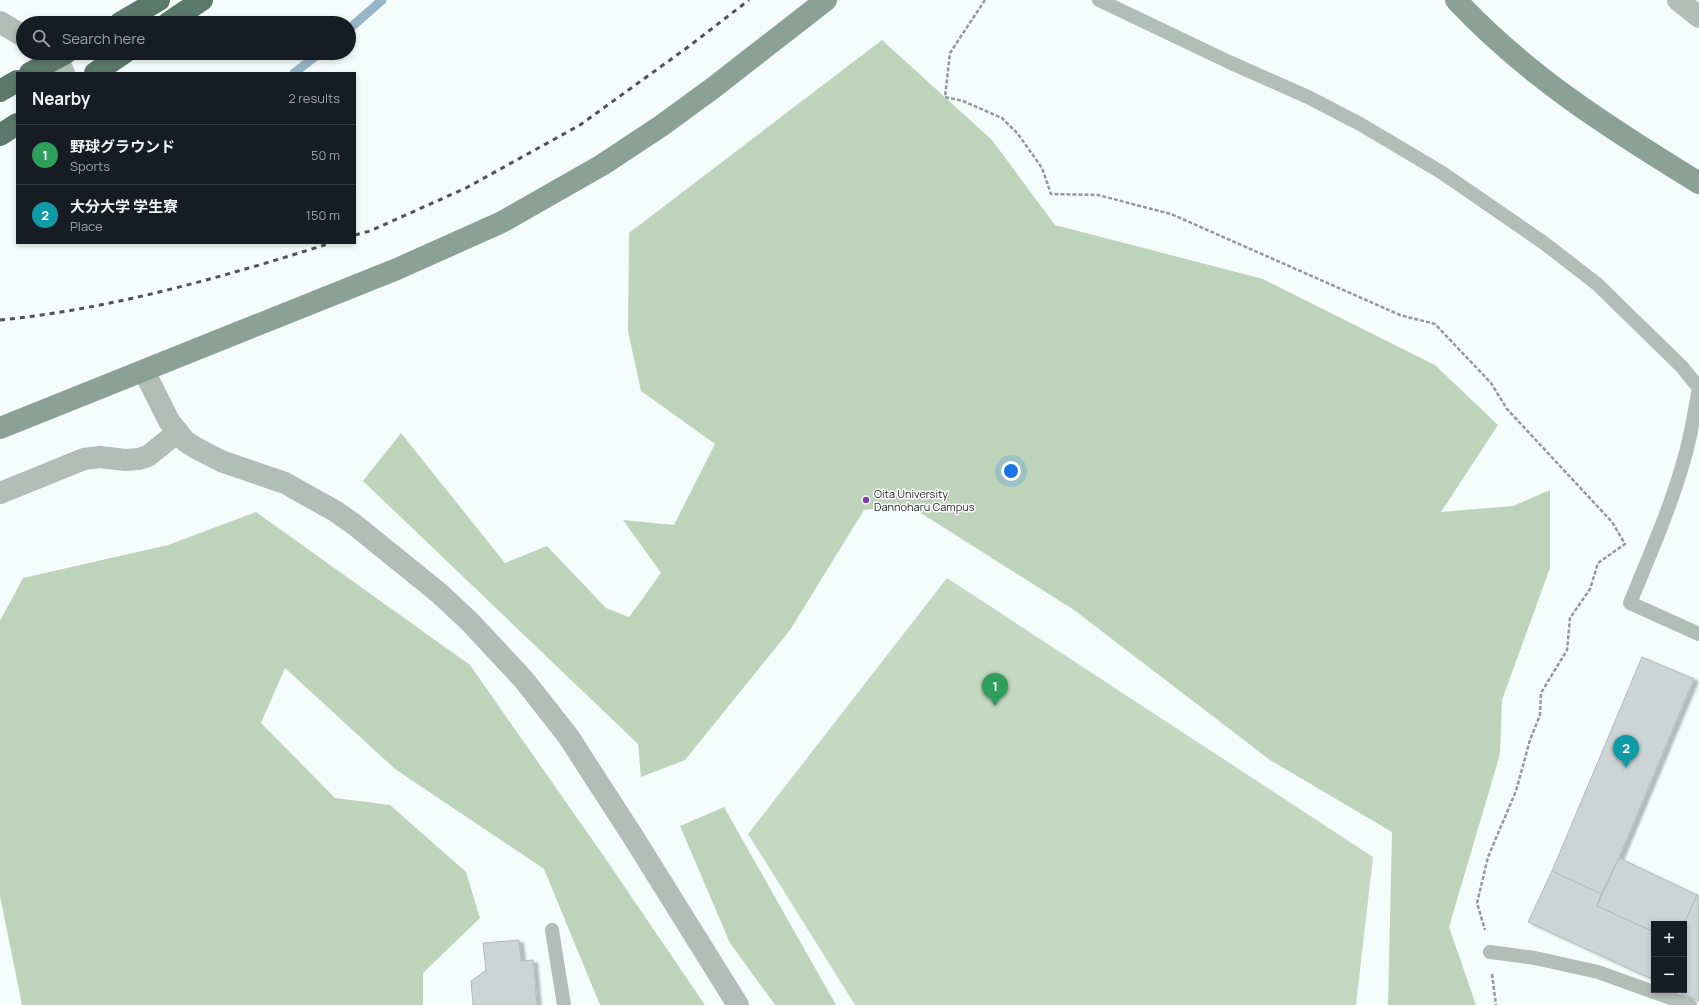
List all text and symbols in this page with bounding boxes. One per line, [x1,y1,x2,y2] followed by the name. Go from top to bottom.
[16,16,356,60] search box
[30,27,52,49] icon: search
[62,28,145,49] text: Search here
[32,87,90,110] text: Nearby
[288,89,340,107] text: 2 results
[70,136,175,157] text: 野球グラウンド
[42,146,48,164] text: 1
[311,146,340,164] text: 50 m
[70,157,110,175] text: Sports
[70,196,178,217] text: 大分大学 学生寮
[41,206,49,224] text: 2
[306,206,340,224] text: 150 m
[70,217,103,235] text: Place
[1001,461,1021,481] your location
[874,486,975,514] place label: Oita University Dannoharu Campus
[861,495,871,505] marker: Oita University Dannoharu Campus
[982,673,1008,706] pin: 1
[1613,735,1639,768] pin: 2
[1651,921,1687,993] map controls
[1651,921,1687,957] button: +
[1651,957,1687,993] button: −

